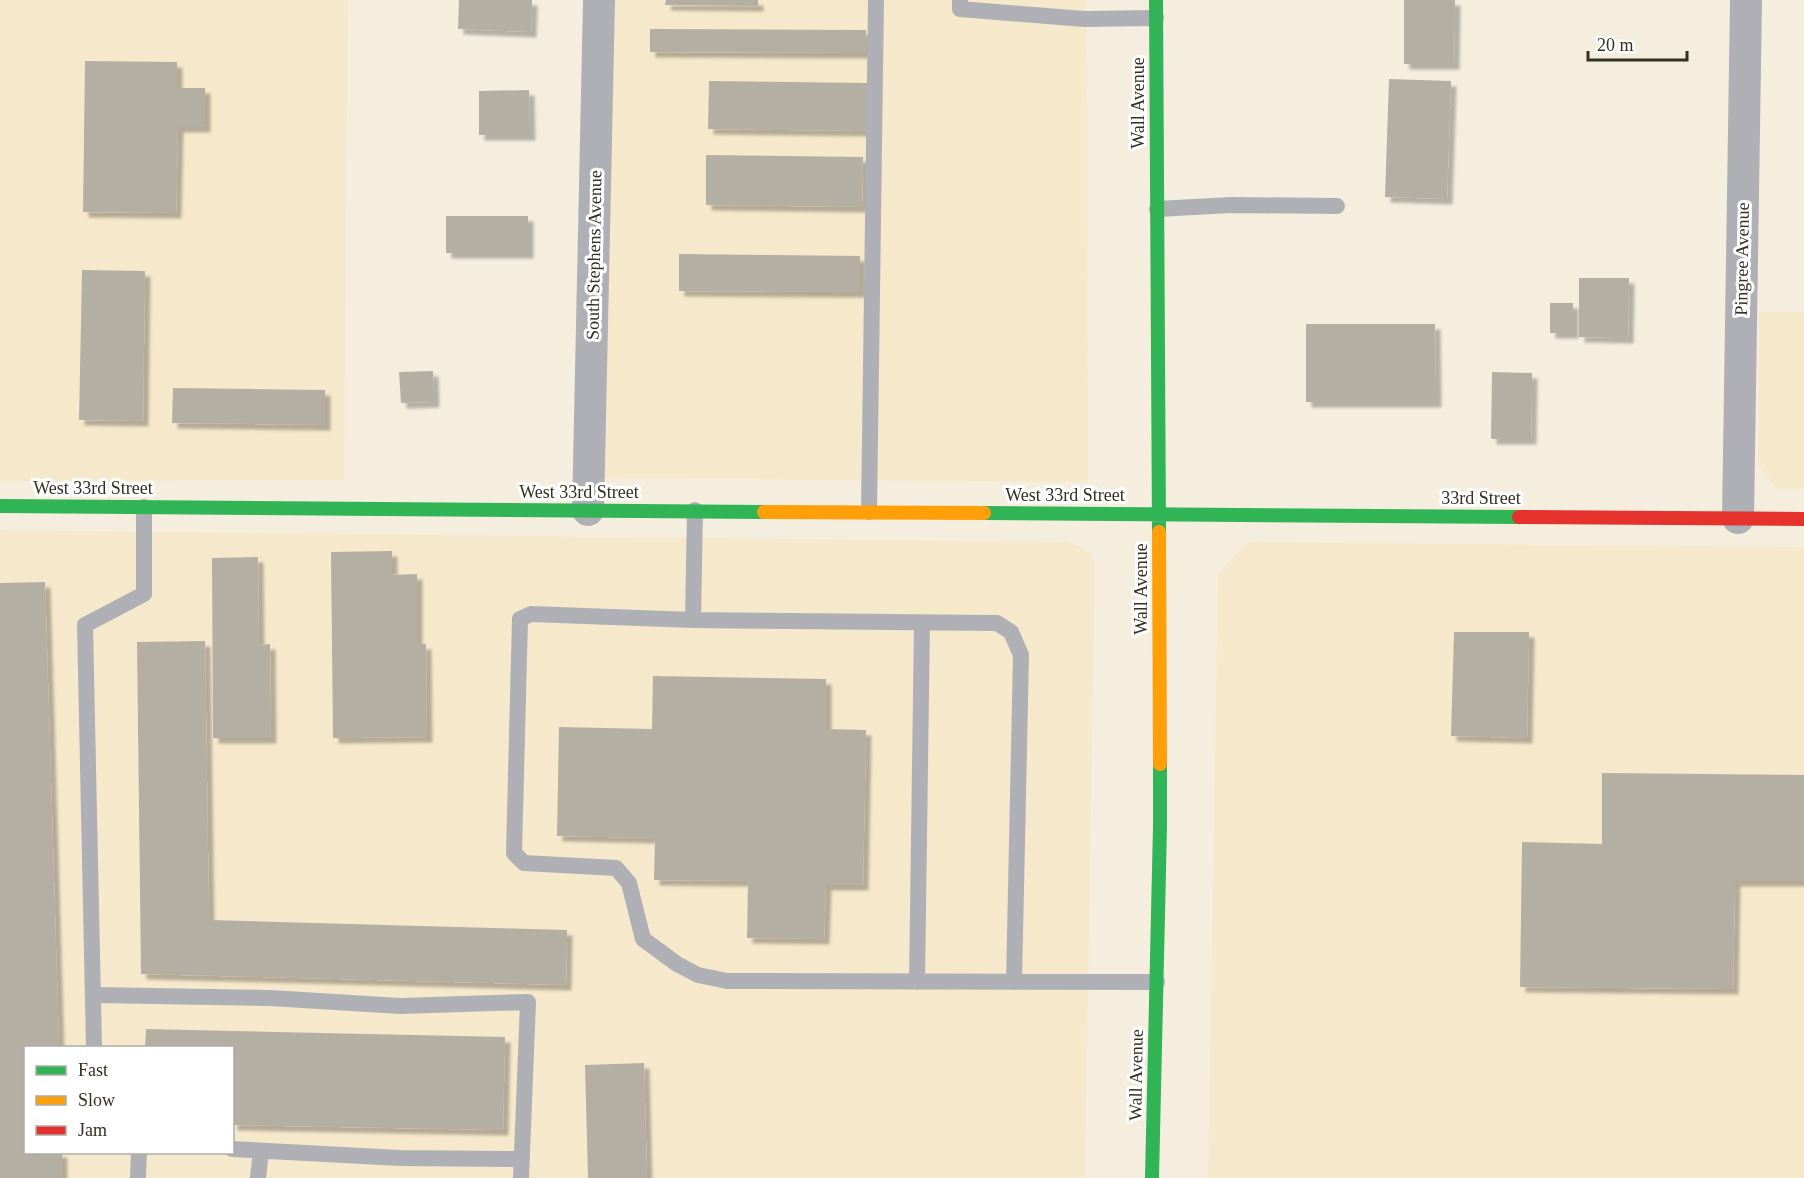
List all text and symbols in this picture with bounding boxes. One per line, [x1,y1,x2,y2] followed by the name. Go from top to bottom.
[1588,24,1687,62] scale bar
[1597,35,1634,55] text: 20 m
[1128,57,1148,149] street label: Wall Avenue
[583,170,605,340] street label: South Stephens Avenue
[1731,202,1753,316] street label: Pingree Avenue
[33,478,153,498] street label: West 33rd Street
[519,482,639,502] street label: West 33rd Street
[1005,485,1125,505] street label: West 33rd Street
[1441,488,1521,508] street label: 33rd Street
[1131,543,1151,635] street label: Wall Avenue
[1125,1029,1147,1121] street label: Wall Avenue
[24,1046,234,1154] legend
[78,1060,108,1080] text: Fast
[78,1090,115,1110] text: Slow
[78,1120,107,1140] text: Jam

